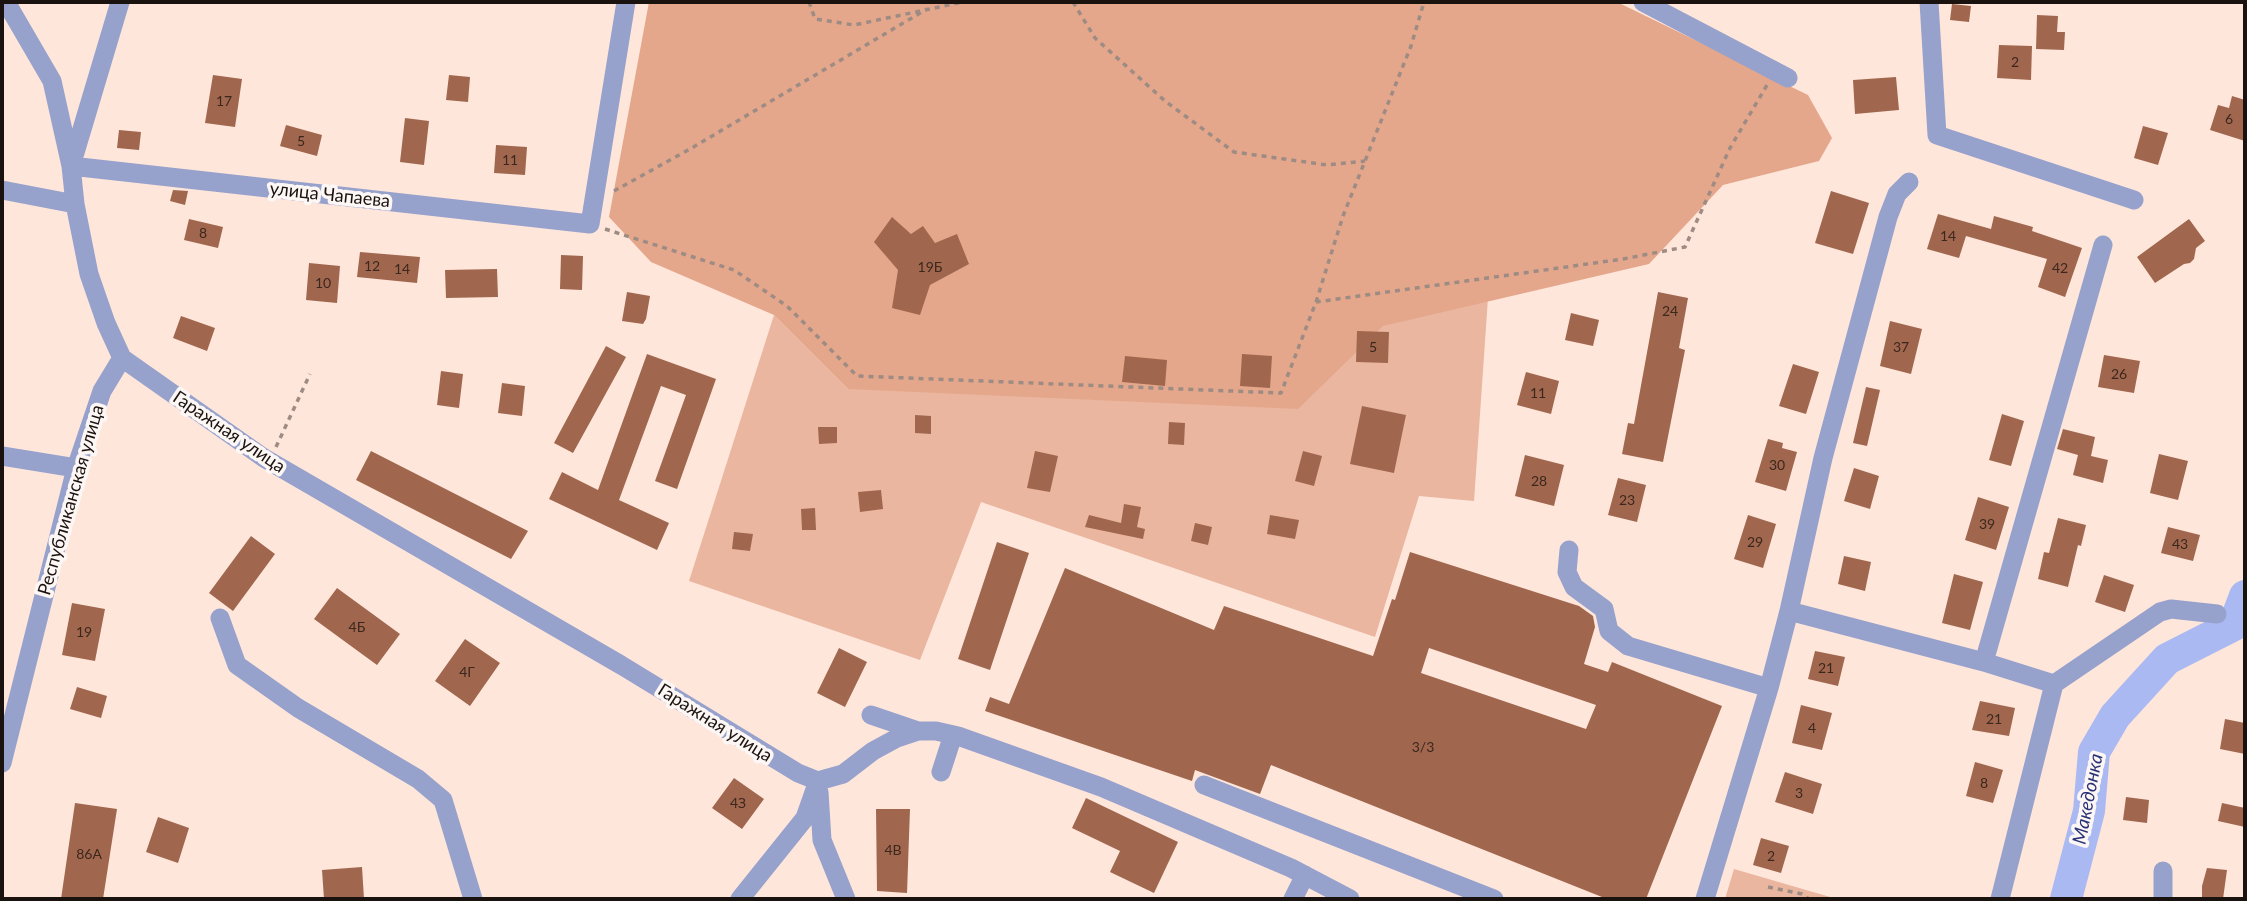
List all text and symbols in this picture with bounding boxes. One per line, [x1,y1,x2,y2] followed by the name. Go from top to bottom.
[2011,54,2019,70] house number: 2
[216,93,232,109] house number: 17
[2225,111,2233,127] house number: 6
[297,133,305,149] house number: 5
[502,152,518,168] house number: 11
[269,178,391,212] street label: улица Чапаева
[199,225,207,241] house number: 8
[1940,228,1956,244] house number: 14
[364,258,380,274] house number: 12
[918,259,942,275] house number: 19Б
[2052,260,2068,276] house number: 42
[394,261,410,277] house number: 14
[315,275,331,291] house number: 10
[1662,303,1678,319] house number: 24
[1369,339,1377,355] house number: 5
[1893,339,1909,355] house number: 37
[2111,366,2127,382] house number: 26
[1530,385,1546,401] house number: 11
[169,386,289,478] street label: Гаражная улица
[33,402,109,598] street label: Республиканская улица
[1769,457,1785,473] house number: 30
[1531,473,1547,489] house number: 28
[1619,492,1635,508] house number: 23
[1979,516,1995,532] house number: 39
[1747,534,1763,550] house number: 29
[2172,536,2188,552] house number: 43
[349,619,365,635] house number: 4Б
[76,624,92,640] house number: 19
[1818,660,1834,676] house number: 21
[459,664,475,680] house number: 4Г
[654,679,776,767] street label: Гаражная улица
[1986,711,2002,727] house number: 21
[1808,720,1816,736] house number: 4
[1412,739,1434,755] house number: 3/3
[2068,752,2108,846] water label: Македонка
[1980,775,1988,791] house number: 8
[1795,785,1803,801] house number: 3
[730,795,746,811] house number: 4З
[884,842,902,858] house number: 4В
[76,846,102,862] house number: 86А
[1767,848,1775,864] house number: 2

